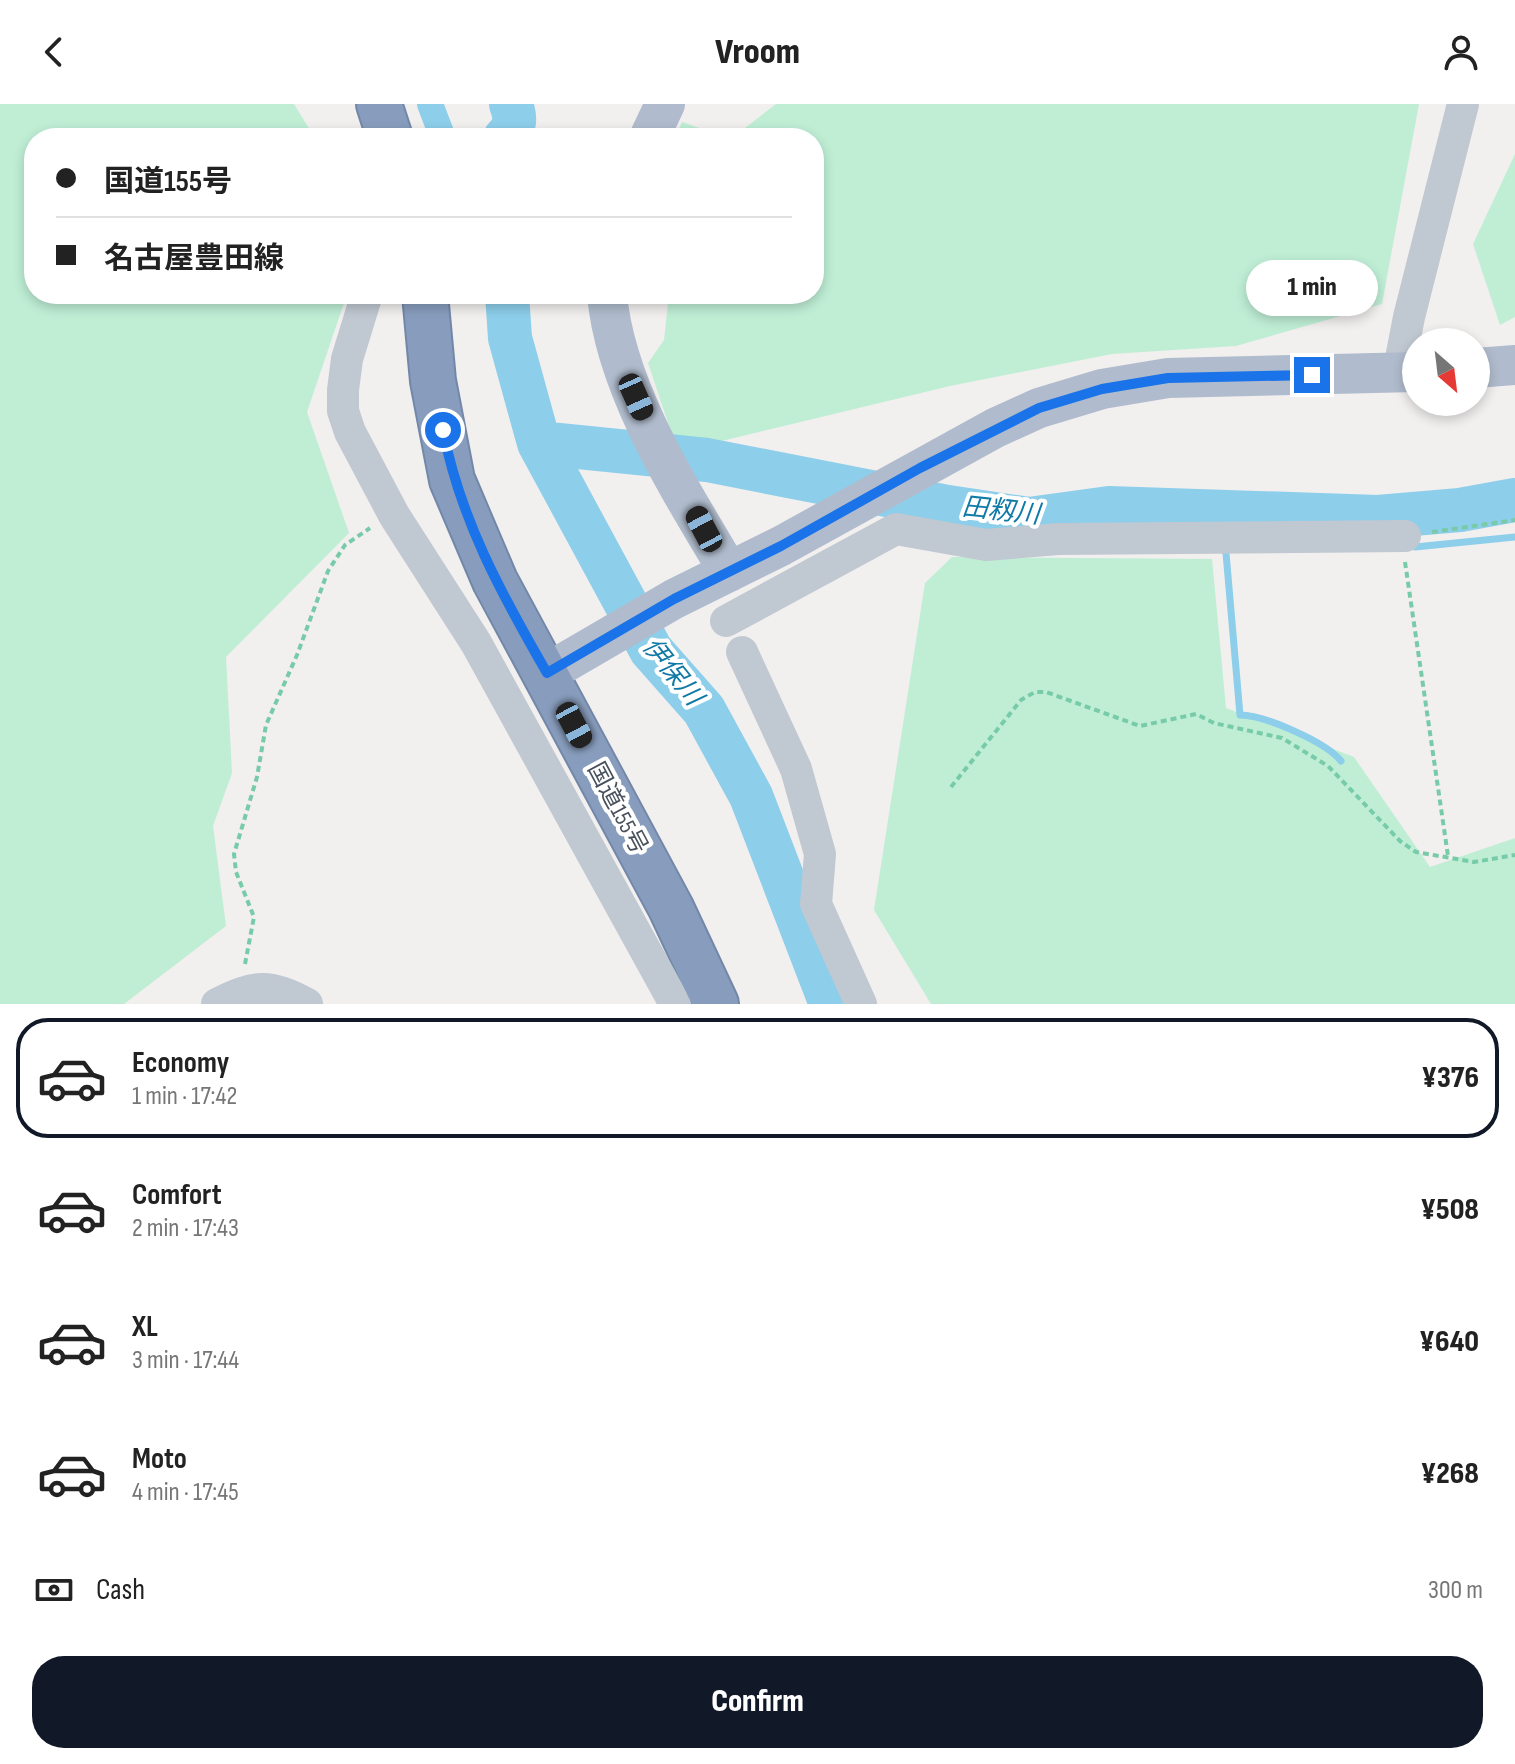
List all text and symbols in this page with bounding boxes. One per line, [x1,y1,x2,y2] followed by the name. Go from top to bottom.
[32,30,76,74] icon: back
[1439,30,1483,74] icon: person
[715,31,800,74] text: Vroom
[104,164,232,200] text: 国道155号
[104,241,284,277] text: 名古屋豊田線
[1246,259,1378,315] callout: 1 min
[1287,272,1337,303] text: 1 min
[1402,328,1490,416] north arrow
[1402,328,1490,416] map controls
[1294,357,1330,393] route end
[615,370,657,424] car
[425,412,461,448] route start
[960,492,1044,531] water label: 田籾川
[682,502,726,556] car
[635,632,710,714] water label: 伊保川
[552,698,596,752] car
[581,757,654,859] street label: 国道155号
[36,1042,108,1114] icon: car
[132,1045,229,1081] text: Economy
[1421,1060,1479,1096] text: ¥376
[132,1081,237,1112] text: 1 min · 17:42
[36,1174,108,1246] icon: car
[132,1177,222,1213] text: Comfort
[1420,1192,1479,1228] text: ¥508
[132,1213,239,1244] text: 2 min · 17:43
[36,1306,108,1378] icon: car
[132,1309,158,1345] text: XL
[1419,1324,1479,1360] text: ¥640
[132,1345,239,1376] text: 3 min · 17:44
[36,1438,108,1510] icon: car
[132,1441,187,1477] text: Moto
[1421,1456,1479,1492] text: ¥268
[132,1477,239,1508] text: 4 min · 17:45
[32,1568,76,1612] icon: cash
[96,1572,145,1608] text: Cash
[1428,1575,1483,1606] text: 300 m
[32,1656,1483,1748] button: Confirm

